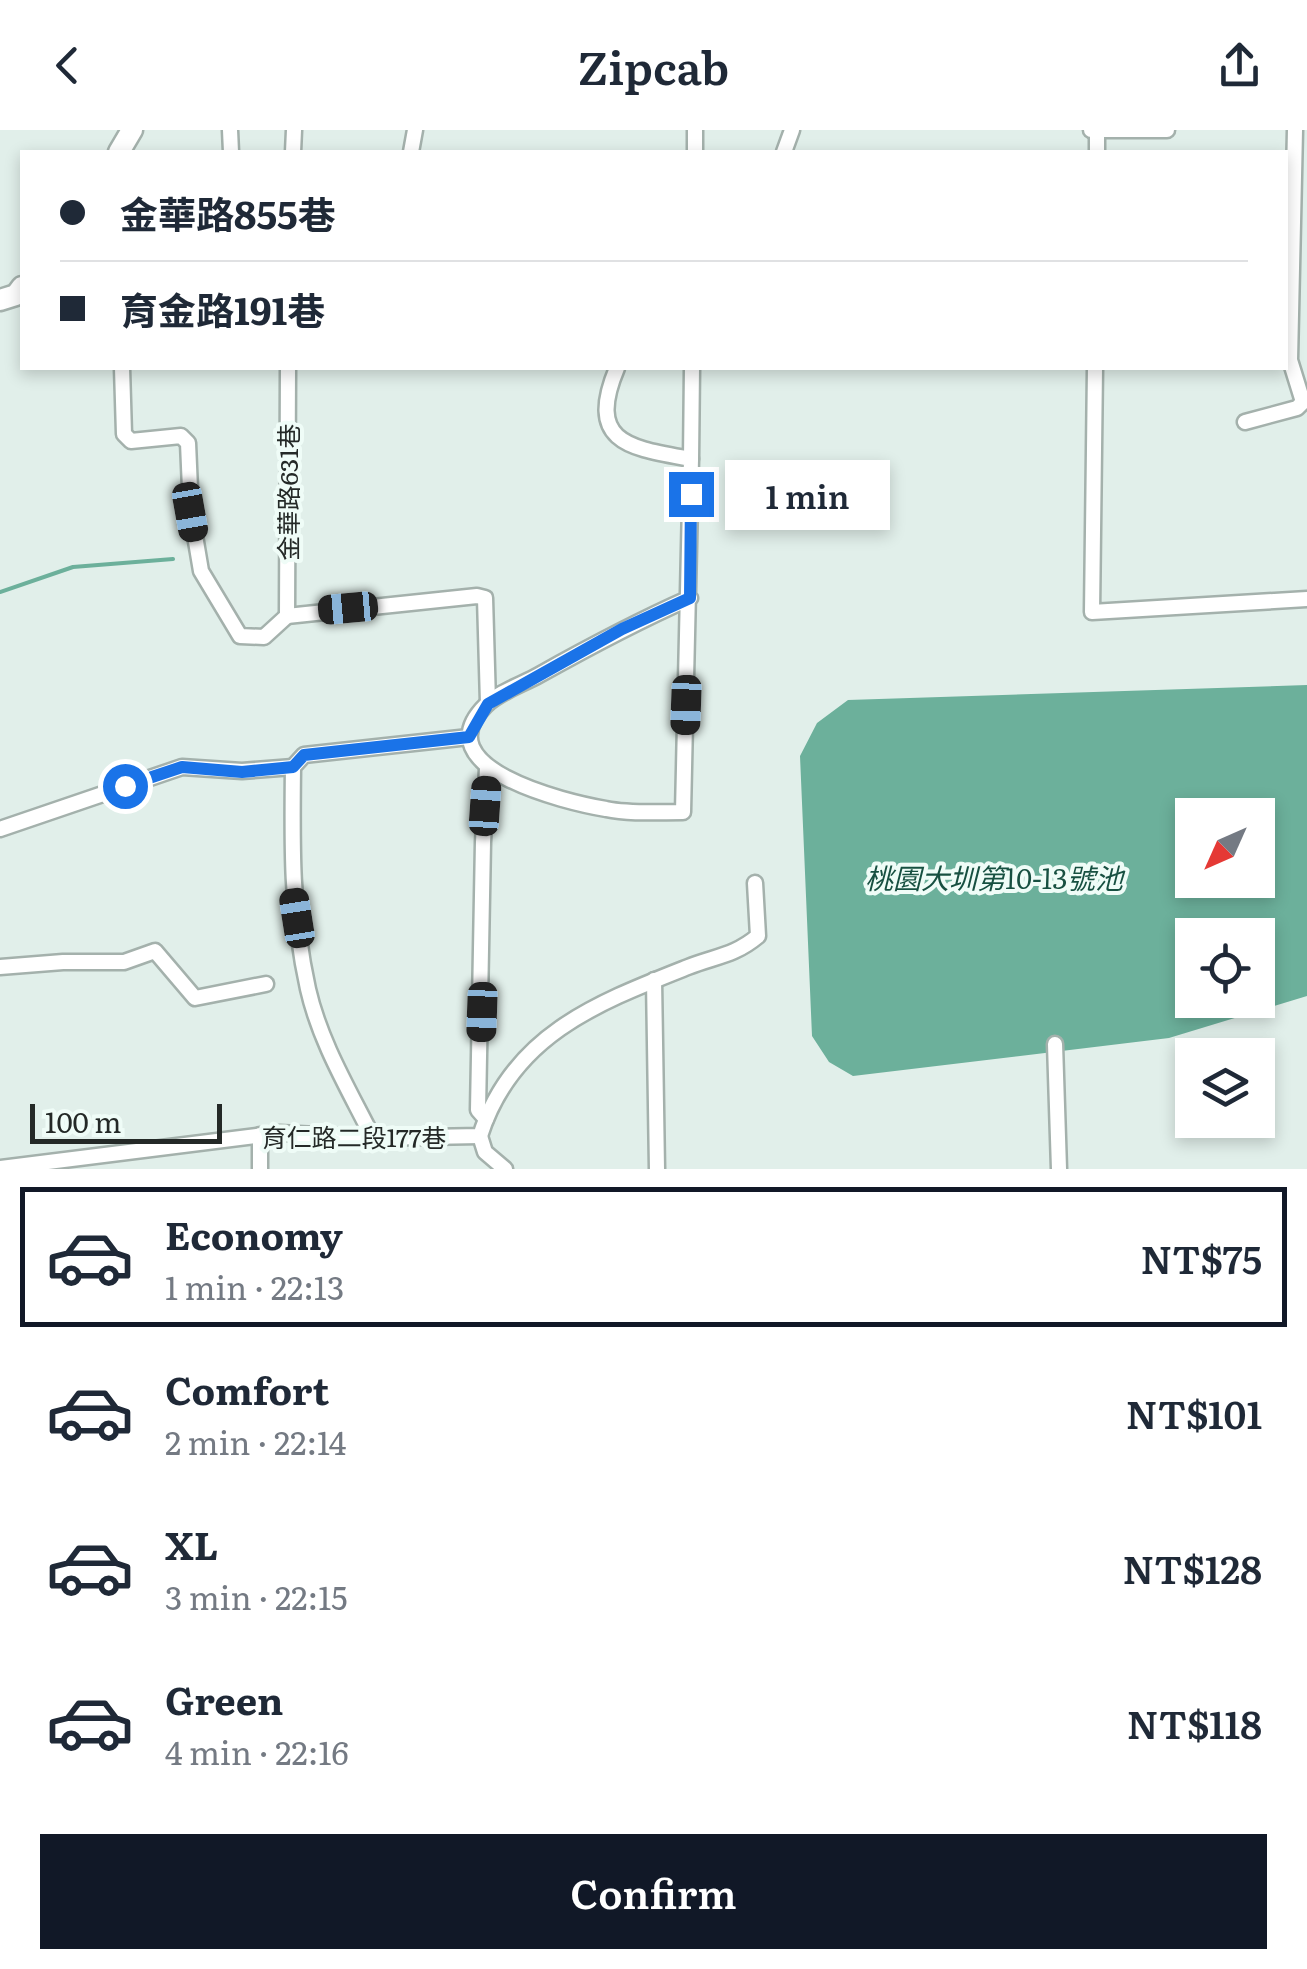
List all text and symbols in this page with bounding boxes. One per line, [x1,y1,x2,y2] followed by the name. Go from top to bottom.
[578,32,729,99] text: Zipcab
[40,38,95,93] icon: back
[1212,38,1267,93] icon: share
[120,184,336,241] text: 金華路855巷
[120,280,325,337] text: 育金路191巷
[269,423,306,561] street label: 金華路631巷
[726,459,891,529] callout: 1 min
[765,471,850,519] text: 1 min
[669,472,714,517] route end
[170,480,210,544] car
[317,590,379,626] car
[670,674,702,736] car
[103,764,148,809] route start
[468,775,502,837] car
[1175,798,1275,898] north arrow
[1175,798,1275,1138] map controls
[865,856,1126,898] water label: 桃園大圳第10-13號池
[277,886,317,950] car
[1175,918,1275,1018] button: locate
[466,981,498,1043] car
[1175,1038,1275,1138] button: layers
[30,1099,222,1144] scale bar
[45,1100,122,1142] text: 100 m
[262,1118,446,1155] street label: 育仁路二段177巷
[165,1205,343,1262] text: Economy
[45,1212,135,1302] icon: car
[1140,1229,1262,1286] text: NT$75
[165,1262,344,1310] text: 1 min · 22:13
[165,1360,329,1417] text: Comfort
[45,1367,135,1457] icon: car
[1126,1384,1262,1441] text: NT$101
[165,1417,346,1465] text: 2 min · 22:14
[165,1515,218,1572] text: XL
[45,1522,135,1612] icon: car
[1123,1539,1262,1596] text: NT$128
[165,1572,347,1620] text: 3 min · 22:15
[165,1670,283,1727] text: Green
[45,1677,135,1767] icon: car
[1127,1694,1262,1751] text: NT$118
[165,1727,349,1775] text: 4 min · 22:16
[40,1834,1267,1949] button: Confirm

